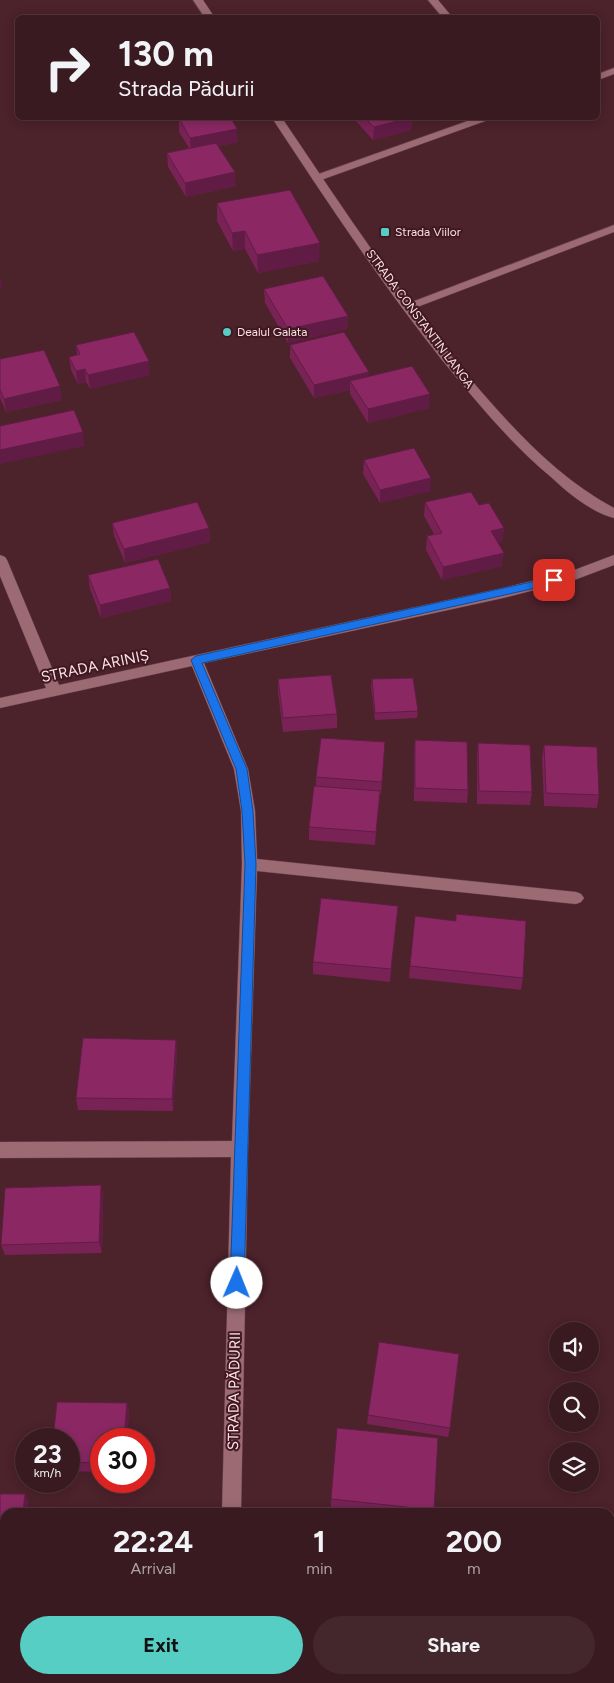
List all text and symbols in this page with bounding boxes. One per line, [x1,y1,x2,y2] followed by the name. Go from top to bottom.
[118,33,214,75] text: 130 m
[35,35,100,100] icon: right
[118,75,255,102] text: Strada Pădurii
[395,225,461,239] place label: Strada Viilor
[379,226,391,238] marker: Strada Viilor
[363,247,477,391] street label: STRADA CONSTANTIN LANGA
[237,325,308,339] place label: Dealul Galata
[221,326,233,338] marker: Dealul Galata
[533,559,575,601] pin
[540,566,568,594] icon: arrive
[39,646,151,686] street label: STRADA ARINIȘ
[210,1256,262,1308] position arrow
[549,1322,599,1492] map controls
[549,1322,599,1372] button: sound
[224,1332,244,1450] street label: STRADA PĂDURII
[549,1382,599,1432] button: search
[90,1428,155,1493] speed limit sign: 30
[33,1439,62,1469] text: 23
[549,1442,599,1492] button: layers
[34,1466,61,1480] text: km/h
[113,1523,193,1560] text: 22:24
[313,1523,326,1560] text: 1
[446,1523,502,1560] text: 200
[131,1559,176,1578] text: Arrival
[306,1559,333,1578] text: min
[467,1559,481,1578] text: m
[20,1616,303,1674] button: Exit
[313,1616,595,1674] button: Share

